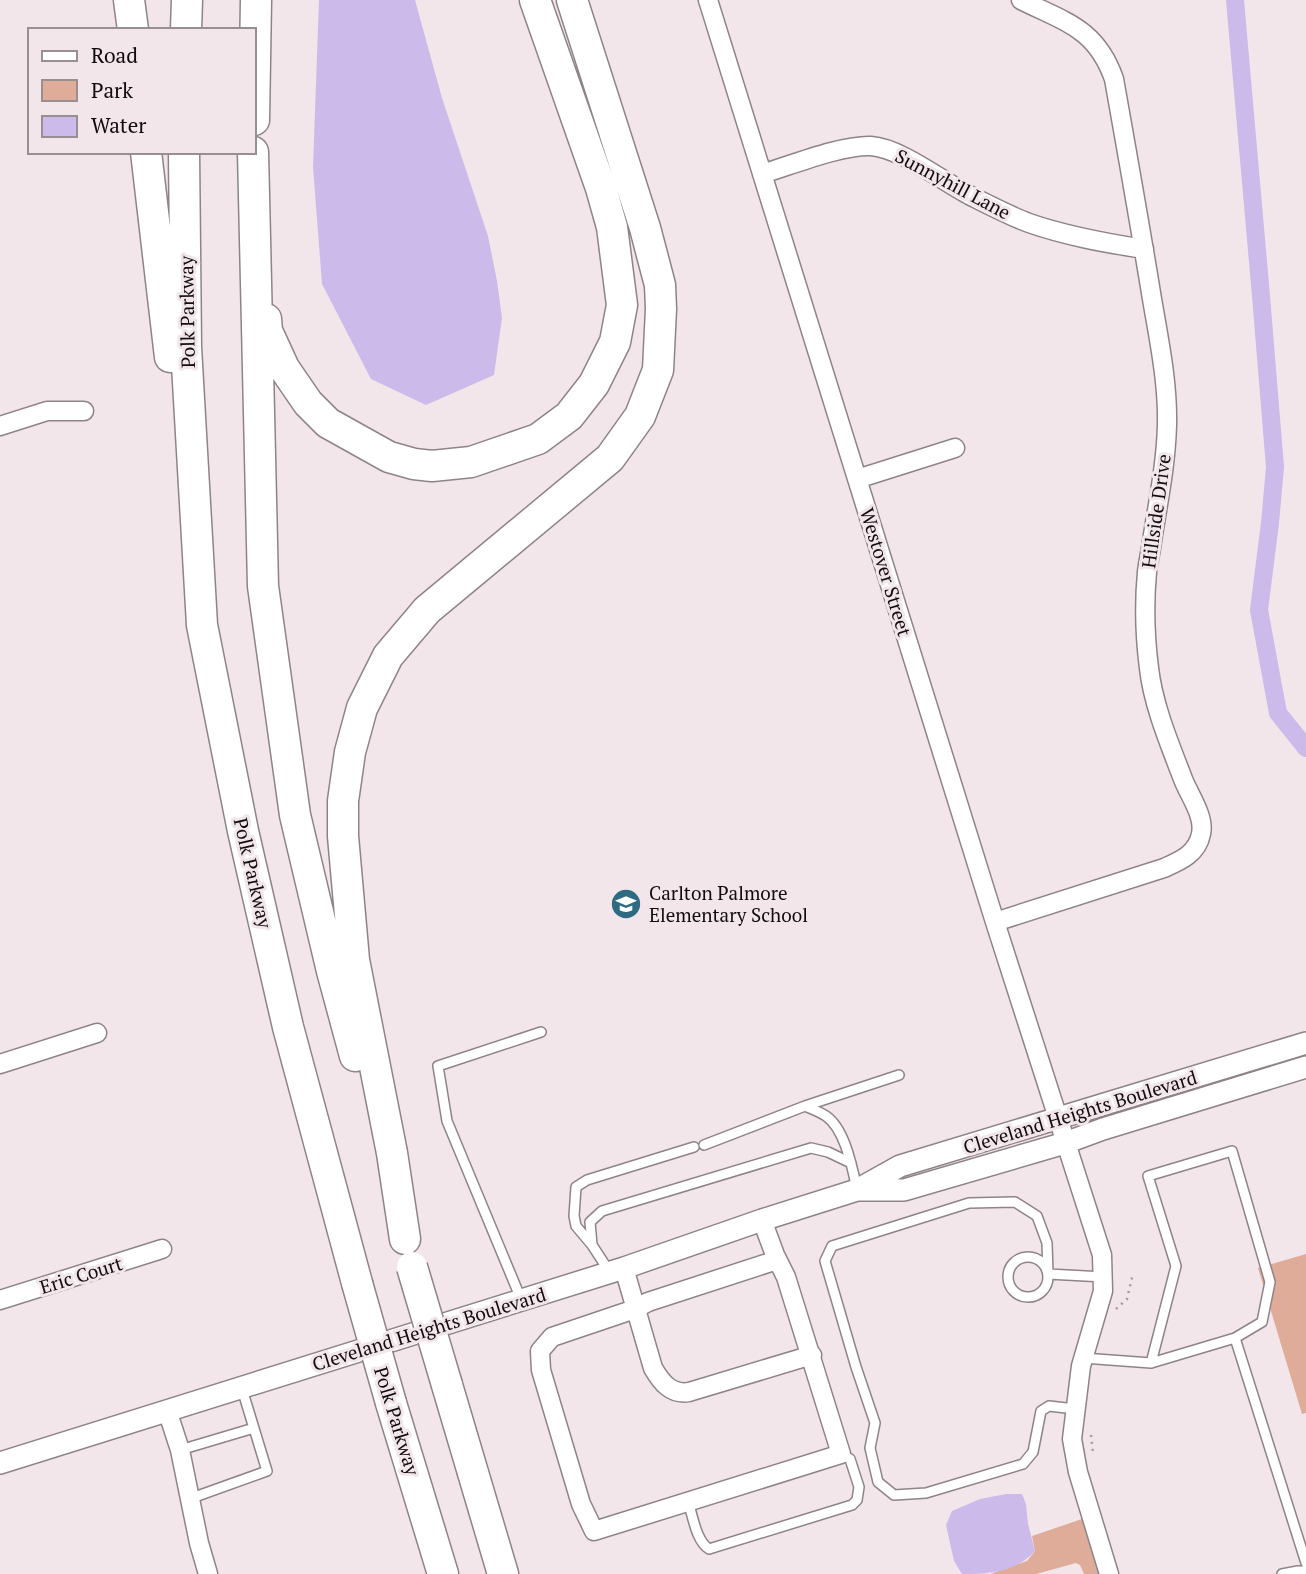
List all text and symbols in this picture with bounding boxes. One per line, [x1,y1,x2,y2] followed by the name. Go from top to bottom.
[28,28,256,154] legend
[91,41,138,69] text: Road
[91,76,133,104] text: Park
[91,111,146,139] text: Water
[891,143,1015,224] street label: Sunnyhill Lane
[173,255,200,368] street label: Polk Parkway
[1135,452,1176,570] street label: Hillside Drive
[855,505,918,639] street label: Westover Street
[229,815,278,931] street label: Polk Parkway
[649,880,808,927] place label: Carlton Palmore Elementary School
[609,887,643,921] school or university icon: Carlton Palmore Elementary School
[960,1064,1200,1159] street label: Cleveland Heights Boulevard
[37,1250,125,1299] street label: Eric Court
[309,1281,549,1376] street label: Cleveland Heights Boulevard
[369,1363,426,1479] street label: Polk Parkway

